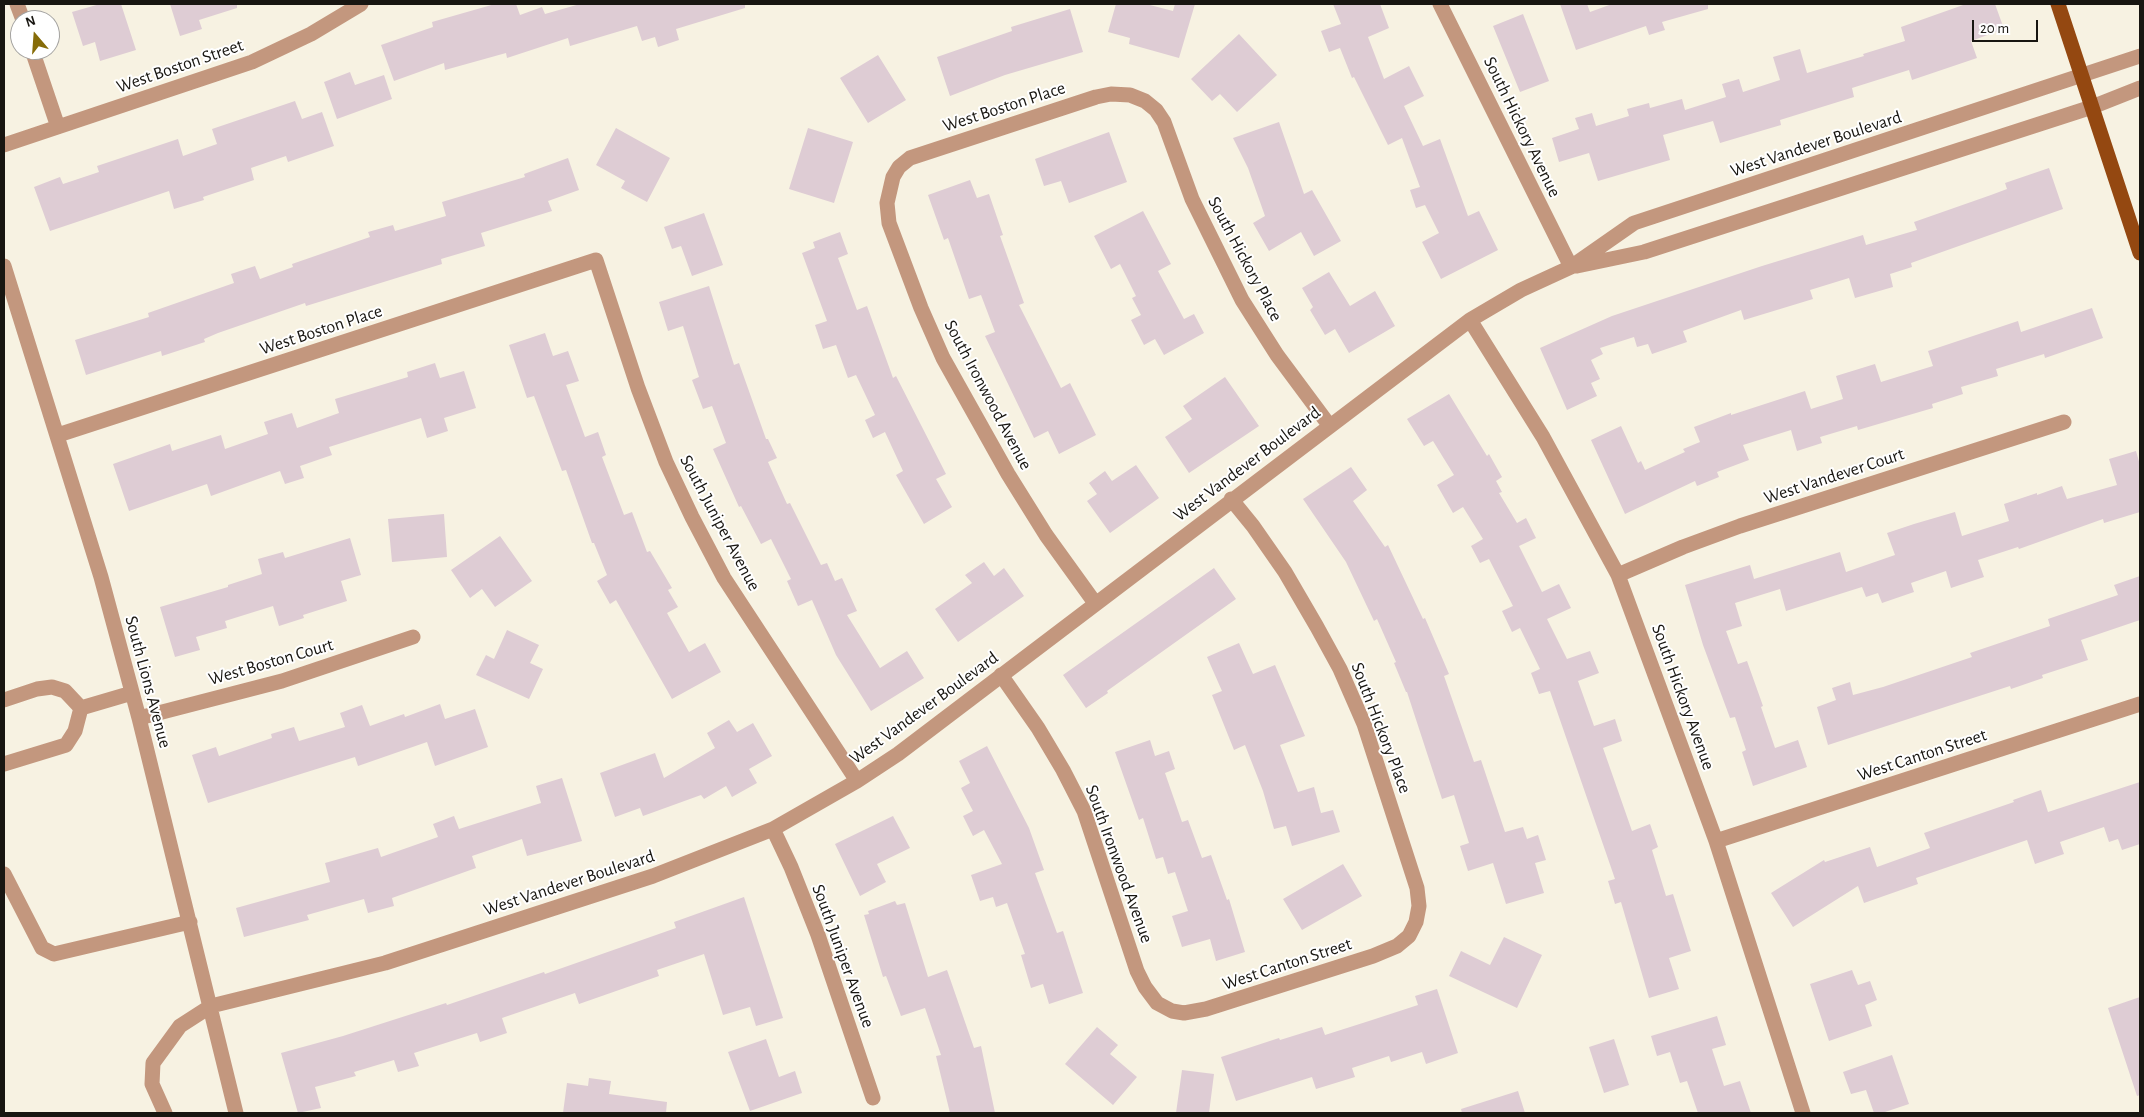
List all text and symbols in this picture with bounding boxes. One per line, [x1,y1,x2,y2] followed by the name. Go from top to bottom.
[10,10,60,60] north arrow
[1974,10,2040,42] scale bar
[24,14,37,30] text: N
[1980,21,2009,36] text: 20 m
[114,34,246,98] street label: West Boston Street
[1479,53,1565,201] street label: South Hickory Avenue
[940,77,1068,137] street label: West Boston Place
[1728,106,1904,182] street label: West Vandever Boulevard
[1203,193,1287,325] street label: South Hickory Place
[257,300,385,360] street label: West Boston Place
[939,316,1037,474] street label: South Ironwood Avenue
[1169,402,1325,526] street label: West Vandever Boulevard
[1761,443,1907,509] street label: West Vandever Court
[675,451,765,595] street label: South Juniper Avenue
[120,613,176,751] street label: South Lions Avenue
[1647,621,1719,773] street label: South Hickory Avenue
[206,634,336,690] street label: West Boston Court
[845,647,1003,769] street label: West Vandever Boulevard
[1346,660,1416,796] street label: South Hickory Place
[1855,724,1989,786] street label: West Canton Street
[1080,782,1158,946] street label: South Ironwood Avenue
[481,845,657,921] street label: West Vandever Boulevard
[807,881,879,1031] street label: South Juniper Avenue
[1220,933,1354,995] street label: West Canton Street

